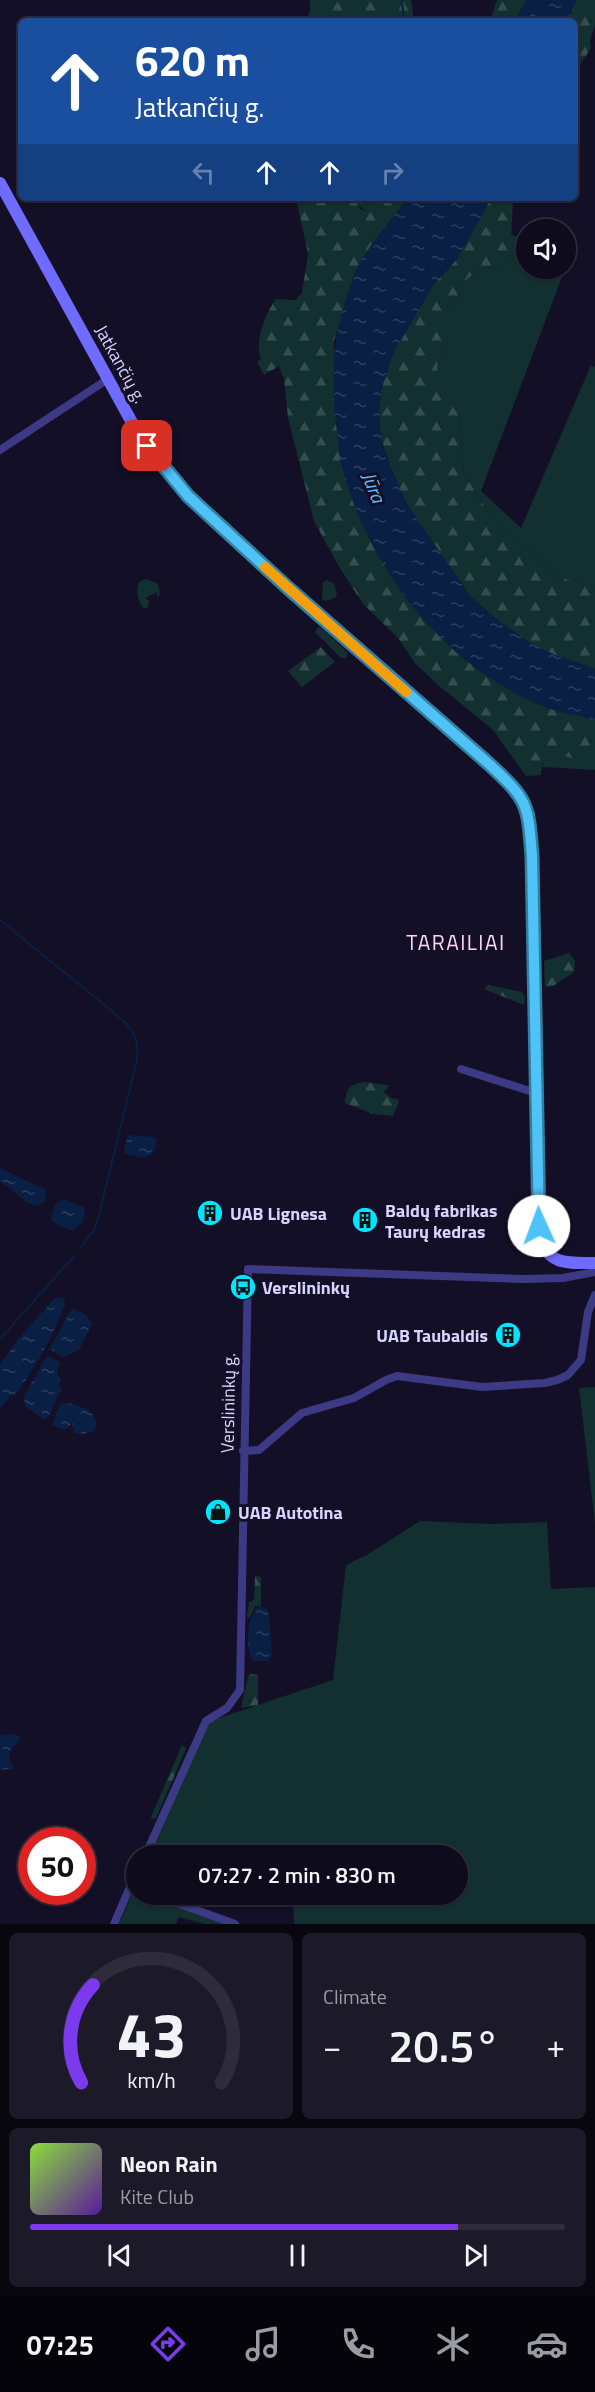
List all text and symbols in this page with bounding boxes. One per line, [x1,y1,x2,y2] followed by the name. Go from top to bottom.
[135,28,250,92] text: 620 m
[36,42,114,120] icon: ahead
[135,86,264,127] text: Jatkančių g.
[187,156,220,189] icon: left
[250,156,283,189] icon: ahead
[313,156,346,189] icon: ahead
[376,156,409,189] icon: right
[516,219,576,279] map controls
[516,219,576,279] button: sound
[88,320,154,408] street label: Jatkančių g.
[121,420,172,471] pin
[130,429,163,462] icon: arrive
[354,467,395,508] water label: Jūra
[406,926,506,958] district label: TARAILIAI
[507,1194,571,1258] position arrow
[385,1197,498,1245] place label: Baldų fabrikas Taurų kedras
[195,1198,225,1228] building icon: UAB Lignesa
[230,1200,327,1227] place label: UAB Lignesa
[350,1205,380,1235] building icon: Baldų fabrikas Taurų kedras
[228,1272,258,1302] bus stop icon: Verslininkų
[262,1274,350,1301] place label: Verslininkų
[493,1320,523,1350] building icon: UAB Taubaldis
[376,1322,488,1349] place label: UAB Taubaldis
[214,1353,242,1453] street label: Verslininkų g.
[203,1497,233,1527] shop icon: UAB Autotina
[238,1499,343,1526] place label: UAB Autotina
[18,1827,96,1905] speed limit sign: 50
[198,1858,396,1892] text: 07:27 · 2 min · 830 m
[323,1981,387,2012] text: Climate
[116,1986,186,2081] text: 43
[388,2011,500,2079] text: 20.5°
[323,2021,341,2071] text: −
[547,2021,565,2071] text: +
[127,2064,175,2096] text: km/h
[120,2147,218,2181] text: Neon Rain
[120,2181,194,2212] text: Kite Club
[103,2239,136,2272] icon: previous
[281,2239,314,2272] icon: pause
[459,2239,492,2272] icon: next
[147,2323,189,2365] icon: directions
[242,2323,284,2365] icon: music
[337,2323,379,2365] icon: phone
[432,2323,474,2365] icon: climate
[526,2323,568,2365] icon: car
[26,2324,94,2365] text: 07:25

